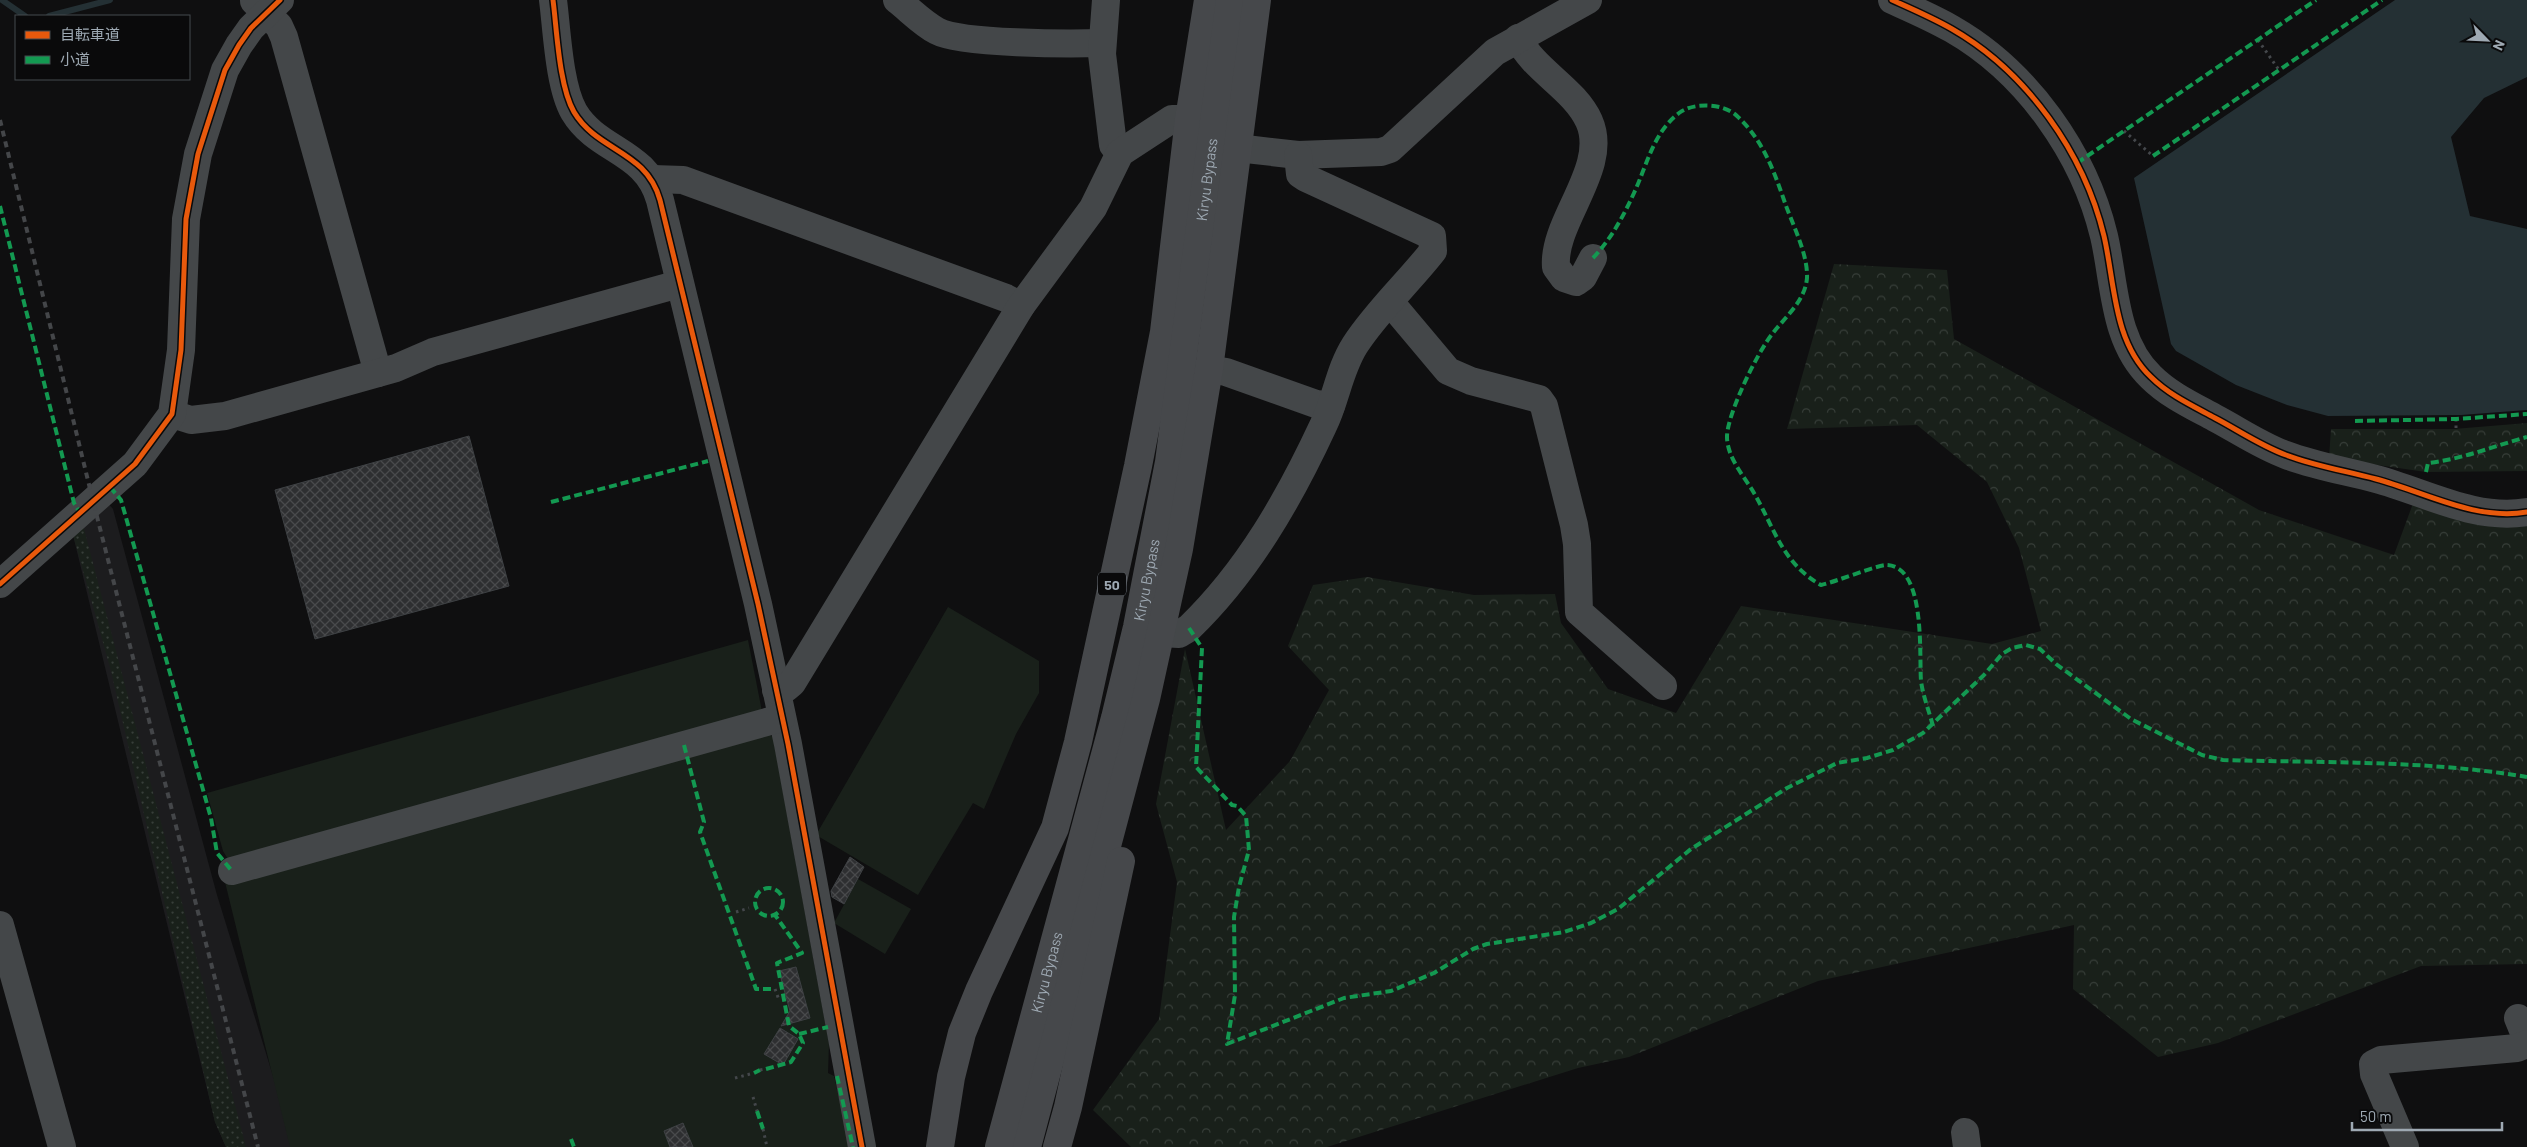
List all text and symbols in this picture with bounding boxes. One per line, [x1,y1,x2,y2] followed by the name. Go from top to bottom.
[15,15,190,80] legend
[2462,15,2512,65] north arrow
[60,25,120,43] text: 自転車道
[2490,38,2509,53] text: N
[60,50,90,68] text: 小道
[1192,137,1221,222] street label: Kiryu Bypass
[1129,537,1163,622] street label: Kiryu Bypass
[1098,572,1126,596] road number: 50
[1027,930,1066,1015] street label: Kiryu Bypass
[2352,1100,2502,1132] scale bar
[2360,1107,2392,1125] text: 50 m

